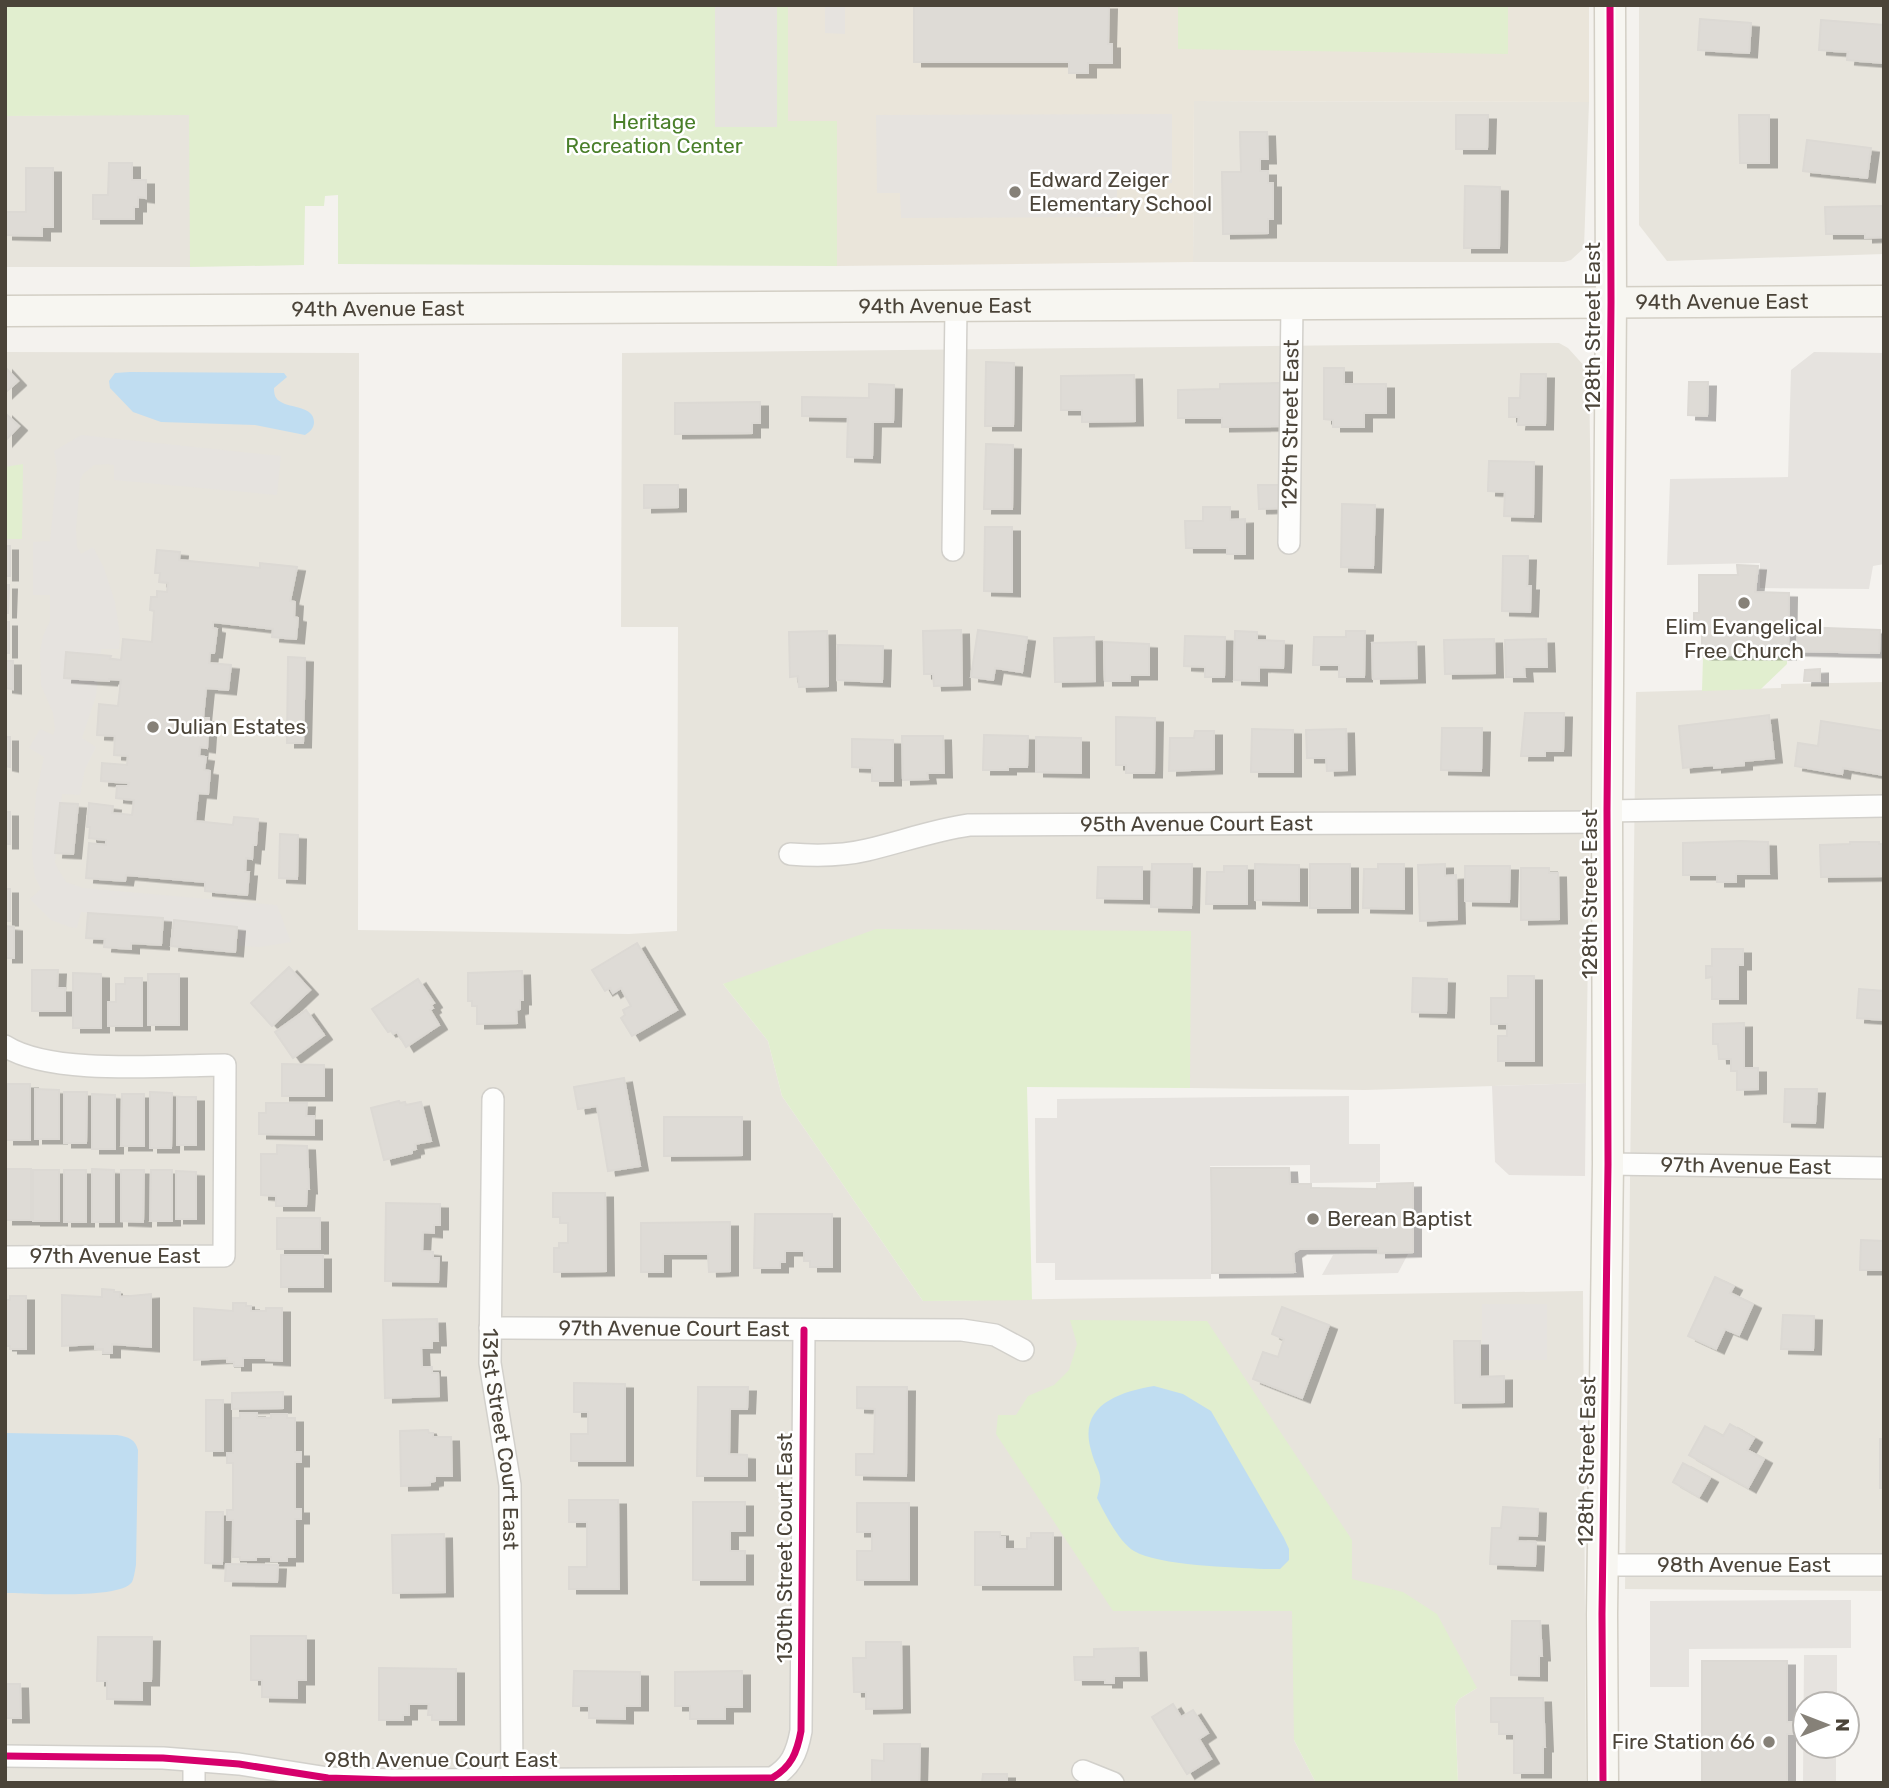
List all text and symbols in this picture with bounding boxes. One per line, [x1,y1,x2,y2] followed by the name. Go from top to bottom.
[565,109,743,158] park label: Heritage Recreation Center
[1029,167,1212,216] place label: Edward Zeiger Elementary School
[1007,184,1023,200] marker: Edward Zeiger Elementary School
[1580,242,1605,412] street label: 128th Street East
[1636,288,1808,314] street label: 94th Avenue East
[859,293,1031,318] street label: 94th Avenue East
[292,296,464,321] street label: 94th Avenue East
[1276,339,1304,509] street label: 129th Street East
[1736,595,1752,611] marker: Elim Evangelical Free Church
[1665,614,1823,663] place label: Elim Evangelical Free Church
[167,714,306,739] place label: Julian Estates
[145,719,161,735] marker: Julian Estates
[1577,809,1602,979] street label: 128th Street East
[1080,810,1313,836] street label: 95th Avenue Court East
[1660,1152,1832,1179] street label: 97th Avenue East
[1327,1206,1472,1231] place label: Berean Baptist
[1305,1211,1321,1227] marker: Berean Baptist
[30,1243,200,1268] street label: 97th Avenue East
[558,1315,790,1341] street label: 97th Avenue Court East
[477,1328,523,1550] street label: 131st Street Court East
[1573,1376,1600,1546] street label: 128th Street East
[772,1433,797,1663] street label: 130th Street Court East
[1657,1552,1831,1577] street label: 98th Avenue East
[1791,1690,1861,1760] north arrow
[1831,1718,1854,1732] text: N
[1612,1729,1755,1754] place label: Fire Station 66
[1761,1734,1777,1750] marker: Fire Station 66
[324,1747,558,1772] street label: 98th Avenue Court East

